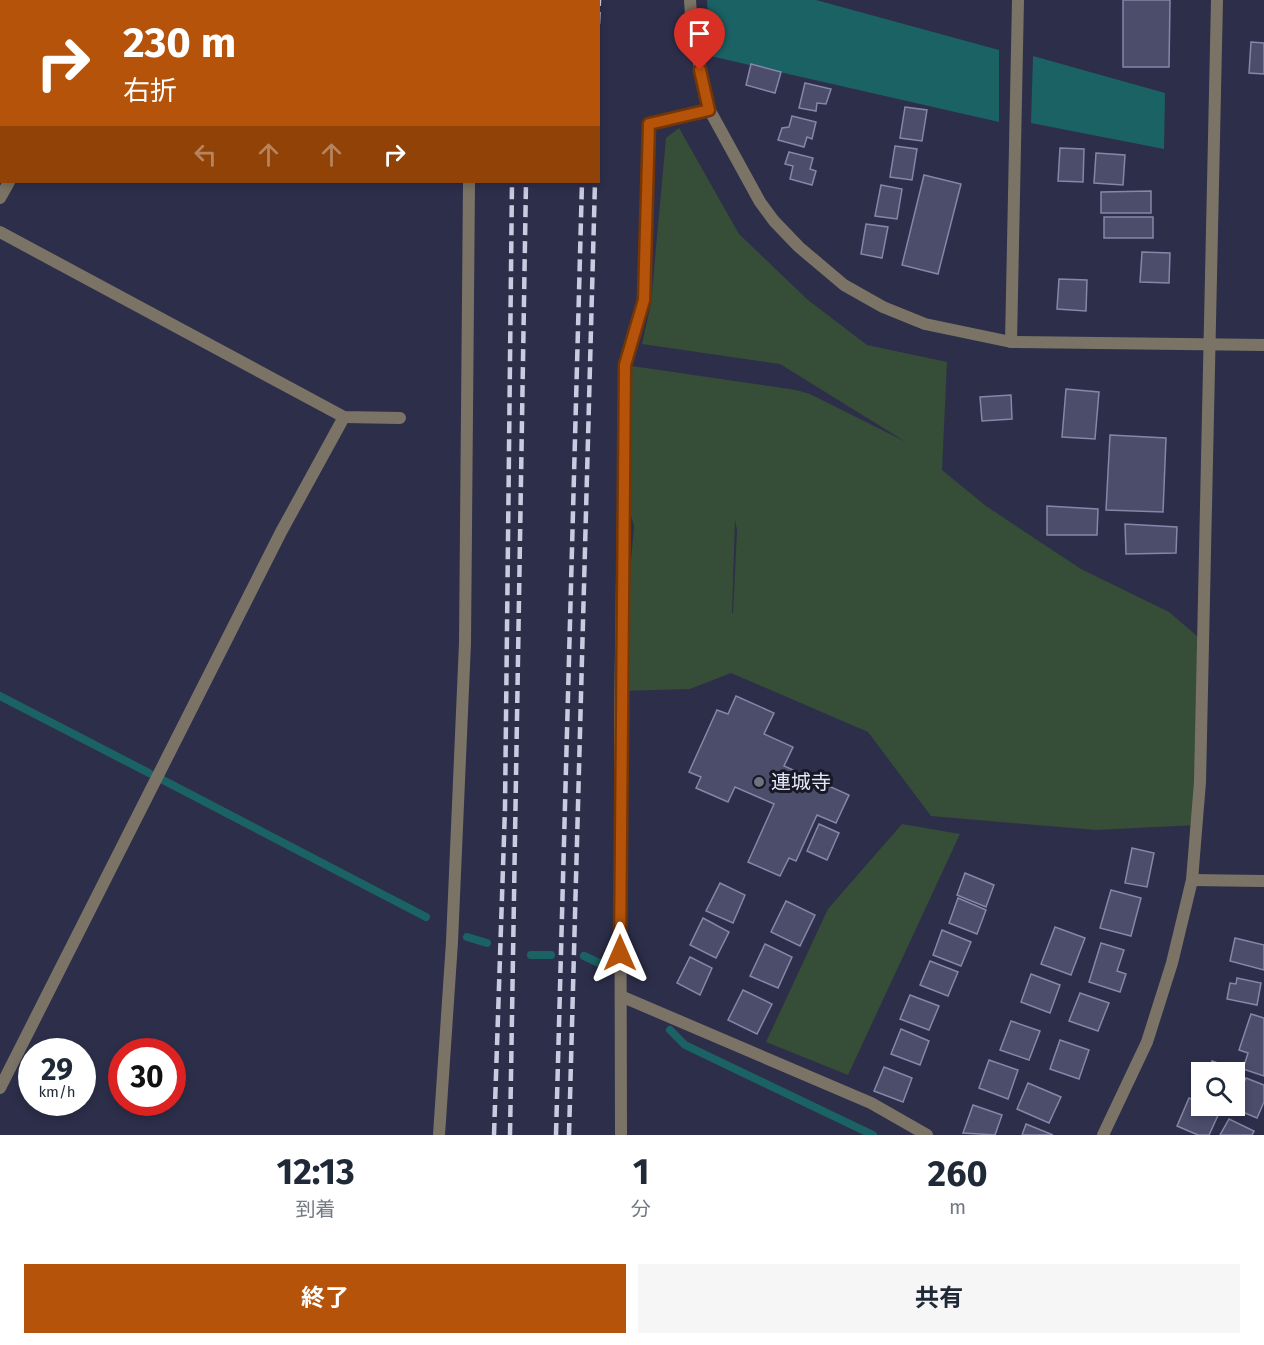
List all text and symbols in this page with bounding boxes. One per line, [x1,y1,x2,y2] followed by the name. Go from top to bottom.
[674,8,725,70] pin
[683,17,716,50] icon: arrive
[123,18,236,68] text: 230 m
[24,24,102,102] icon: right
[123,75,177,107] text: 右折
[189,138,222,171] icon: left
[252,138,285,171] icon: ahead
[315,138,348,171] icon: ahead
[378,138,411,171] icon: right
[771,770,831,794] place label: 連城寺
[752,775,766,789] marker: 連城寺
[588,921,652,985] position arrow
[108,1038,186,1116] speed limit sign: 30
[41,1052,73,1088] text: 29
[1191,1062,1245,1116] map controls
[1191,1062,1245,1116] button: search
[38,1083,76,1101] text: km/h
[276,1150,355,1194] text: 12:13
[633,1150,649,1194] text: 1
[928,1152,988,1196] text: 260
[949,1195,966,1219] text: m
[296,1197,336,1221] text: 到着
[631,1197,651,1221] text: 分
[24,1264,626,1333] button: 終了
[638,1264,1240,1333] button: 共有

